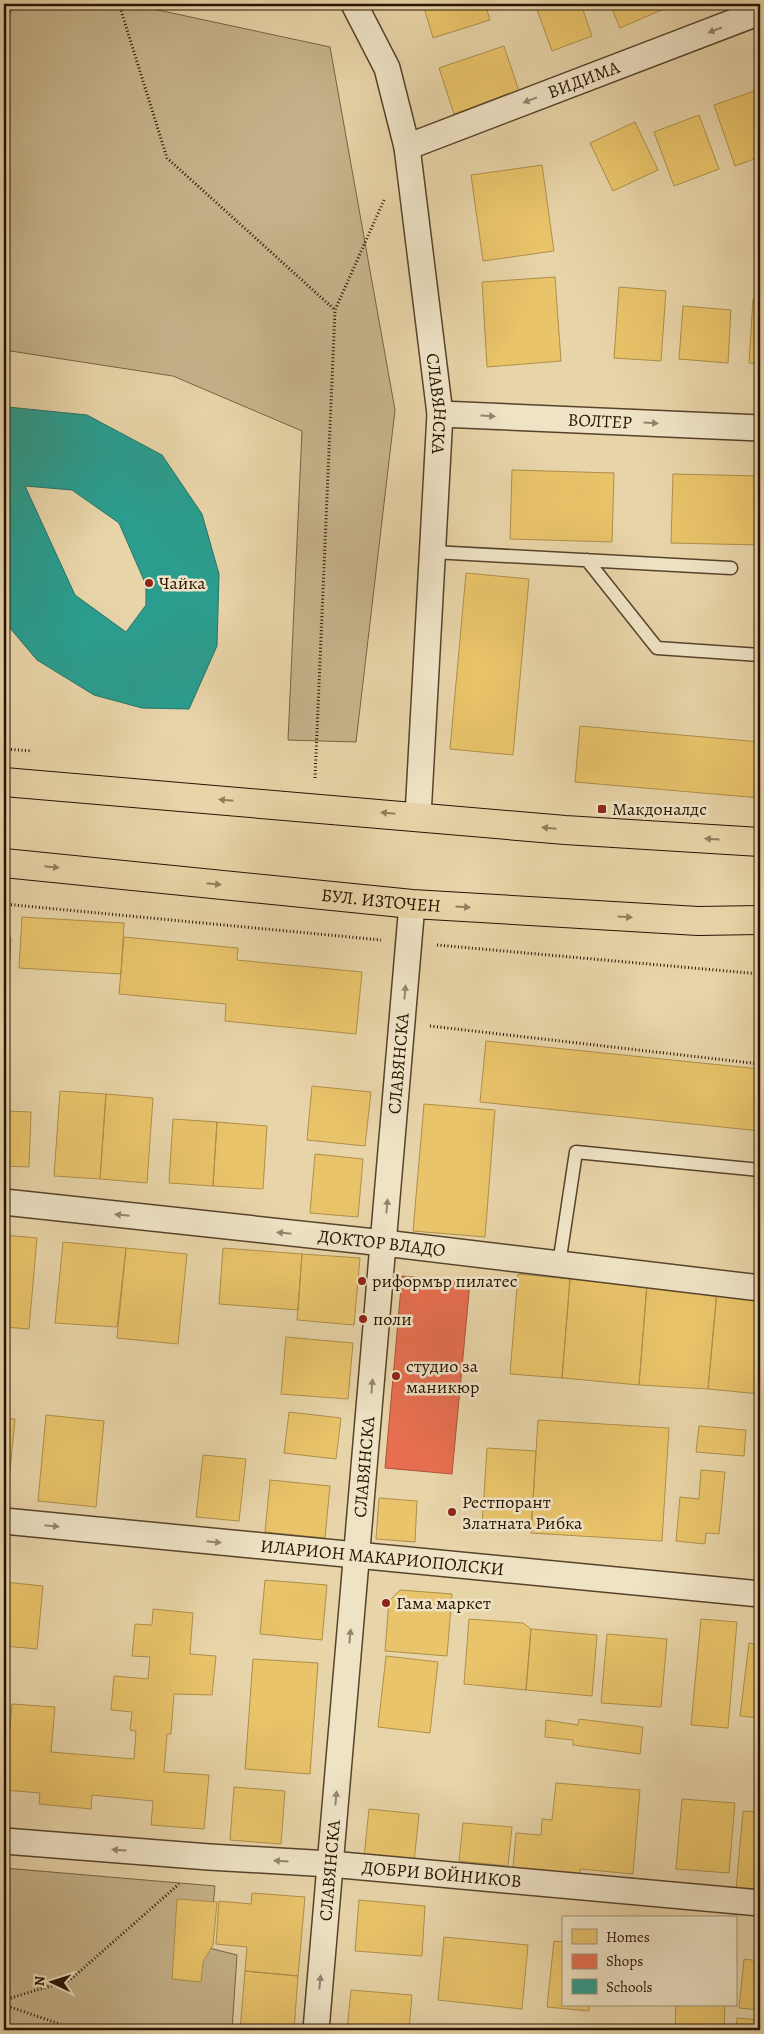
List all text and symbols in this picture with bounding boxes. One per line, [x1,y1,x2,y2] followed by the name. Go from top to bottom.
[707,26,722,34] one-way arrow
[544,55,623,104] street label: ВИДИМА
[522,96,537,104] one-way arrow
[421,352,452,455] street label: СЛАВЯНСКА
[567,408,633,434] street label: ВОЛТЕР
[481,412,497,420] one-way arrow
[643,420,659,428] one-way arrow
[159,571,206,595] place label: Чайка
[143,577,155,589] marker: Чайка
[217,796,233,804] one-way arrow
[612,797,707,821] place label: Макдоналдс
[596,803,608,815] marker: Макдоналдс
[379,809,395,817] one-way arrow
[541,824,557,832] one-way arrow
[703,835,719,843] one-way arrow
[45,864,61,872] one-way arrow
[206,880,222,888] one-way arrow
[320,883,442,918] street label: БУЛ. ИЗТОЧЕН
[455,903,471,911] one-way arrow
[617,913,633,921] one-way arrow
[401,984,409,1000] one-way arrow
[382,1012,415,1115] street label: СЛАВЯНСКА
[384,1198,392,1214] one-way arrow
[114,1211,130,1219] one-way arrow
[317,1224,447,1262] street label: ДОКТОР ВЛАДО
[275,1228,291,1236] one-way arrow
[372,1269,518,1293] place label: риформър пилатес
[356,1275,368,1287] marker: риформър пилатес
[373,1307,412,1331] place label: поли
[357,1313,369,1325] marker: поли
[406,1354,479,1399] place label: студио за маникюр
[390,1370,402,1382] marker: студио за маникюр
[368,1377,376,1393] one-way arrow
[348,1415,380,1519] street label: СЛАВЯНСКА
[462,1490,583,1535] place label: Рестпорант Златната Рибка
[446,1506,458,1518] marker: Рестпорант Златната Рибка
[45,1522,61,1530] one-way arrow
[259,1534,505,1581] street label: ИЛАРИОН МАКАРИОПОЛСКИ
[206,1538,222,1546] one-way arrow
[396,1591,491,1615] place label: Гама маркет
[380,1597,392,1609] marker: Гама маркет
[346,1628,354,1644] one-way arrow
[332,1790,340,1806] one-way arrow
[313,1819,346,1922] street label: СЛАВЯНСКА
[111,1846,127,1854] one-way arrow
[361,1855,523,1893] street label: ДОБРИ ВОЙНИКОВ
[273,1857,289,1865] one-way arrow
[562,1916,736,2006] legend
[606,1927,650,1947] text: Homes
[606,1951,643,1971] text: Shops
[28,1956,78,2006] north arrow
[316,1973,324,1989] one-way arrow
[30,1975,49,1987] text: N
[606,1977,653,1997] text: Schools

